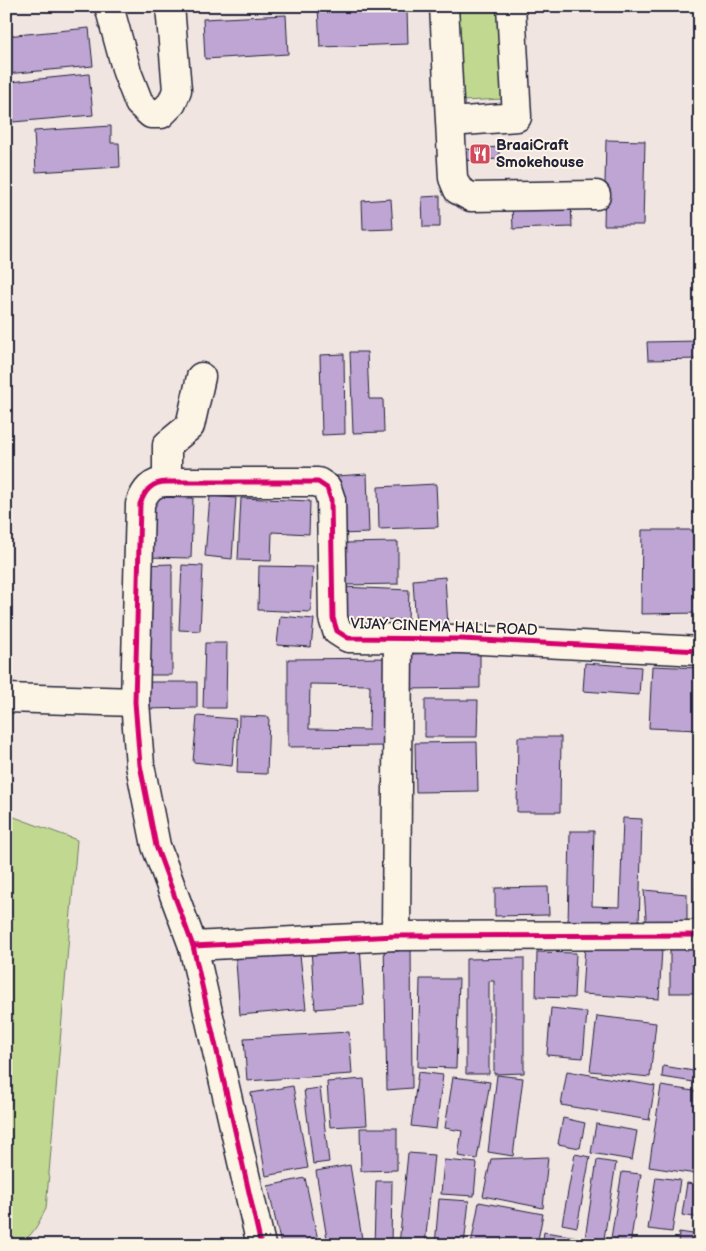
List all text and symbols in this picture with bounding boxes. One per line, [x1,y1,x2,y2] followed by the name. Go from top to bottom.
[496,136,584,172] place label: BraaiCraft Smokehouse
[468,142,492,166] restaurant icon: BraaiCraft Smokehouse
[350,614,538,640] street label: VIJAY CINEMA HALL ROAD

